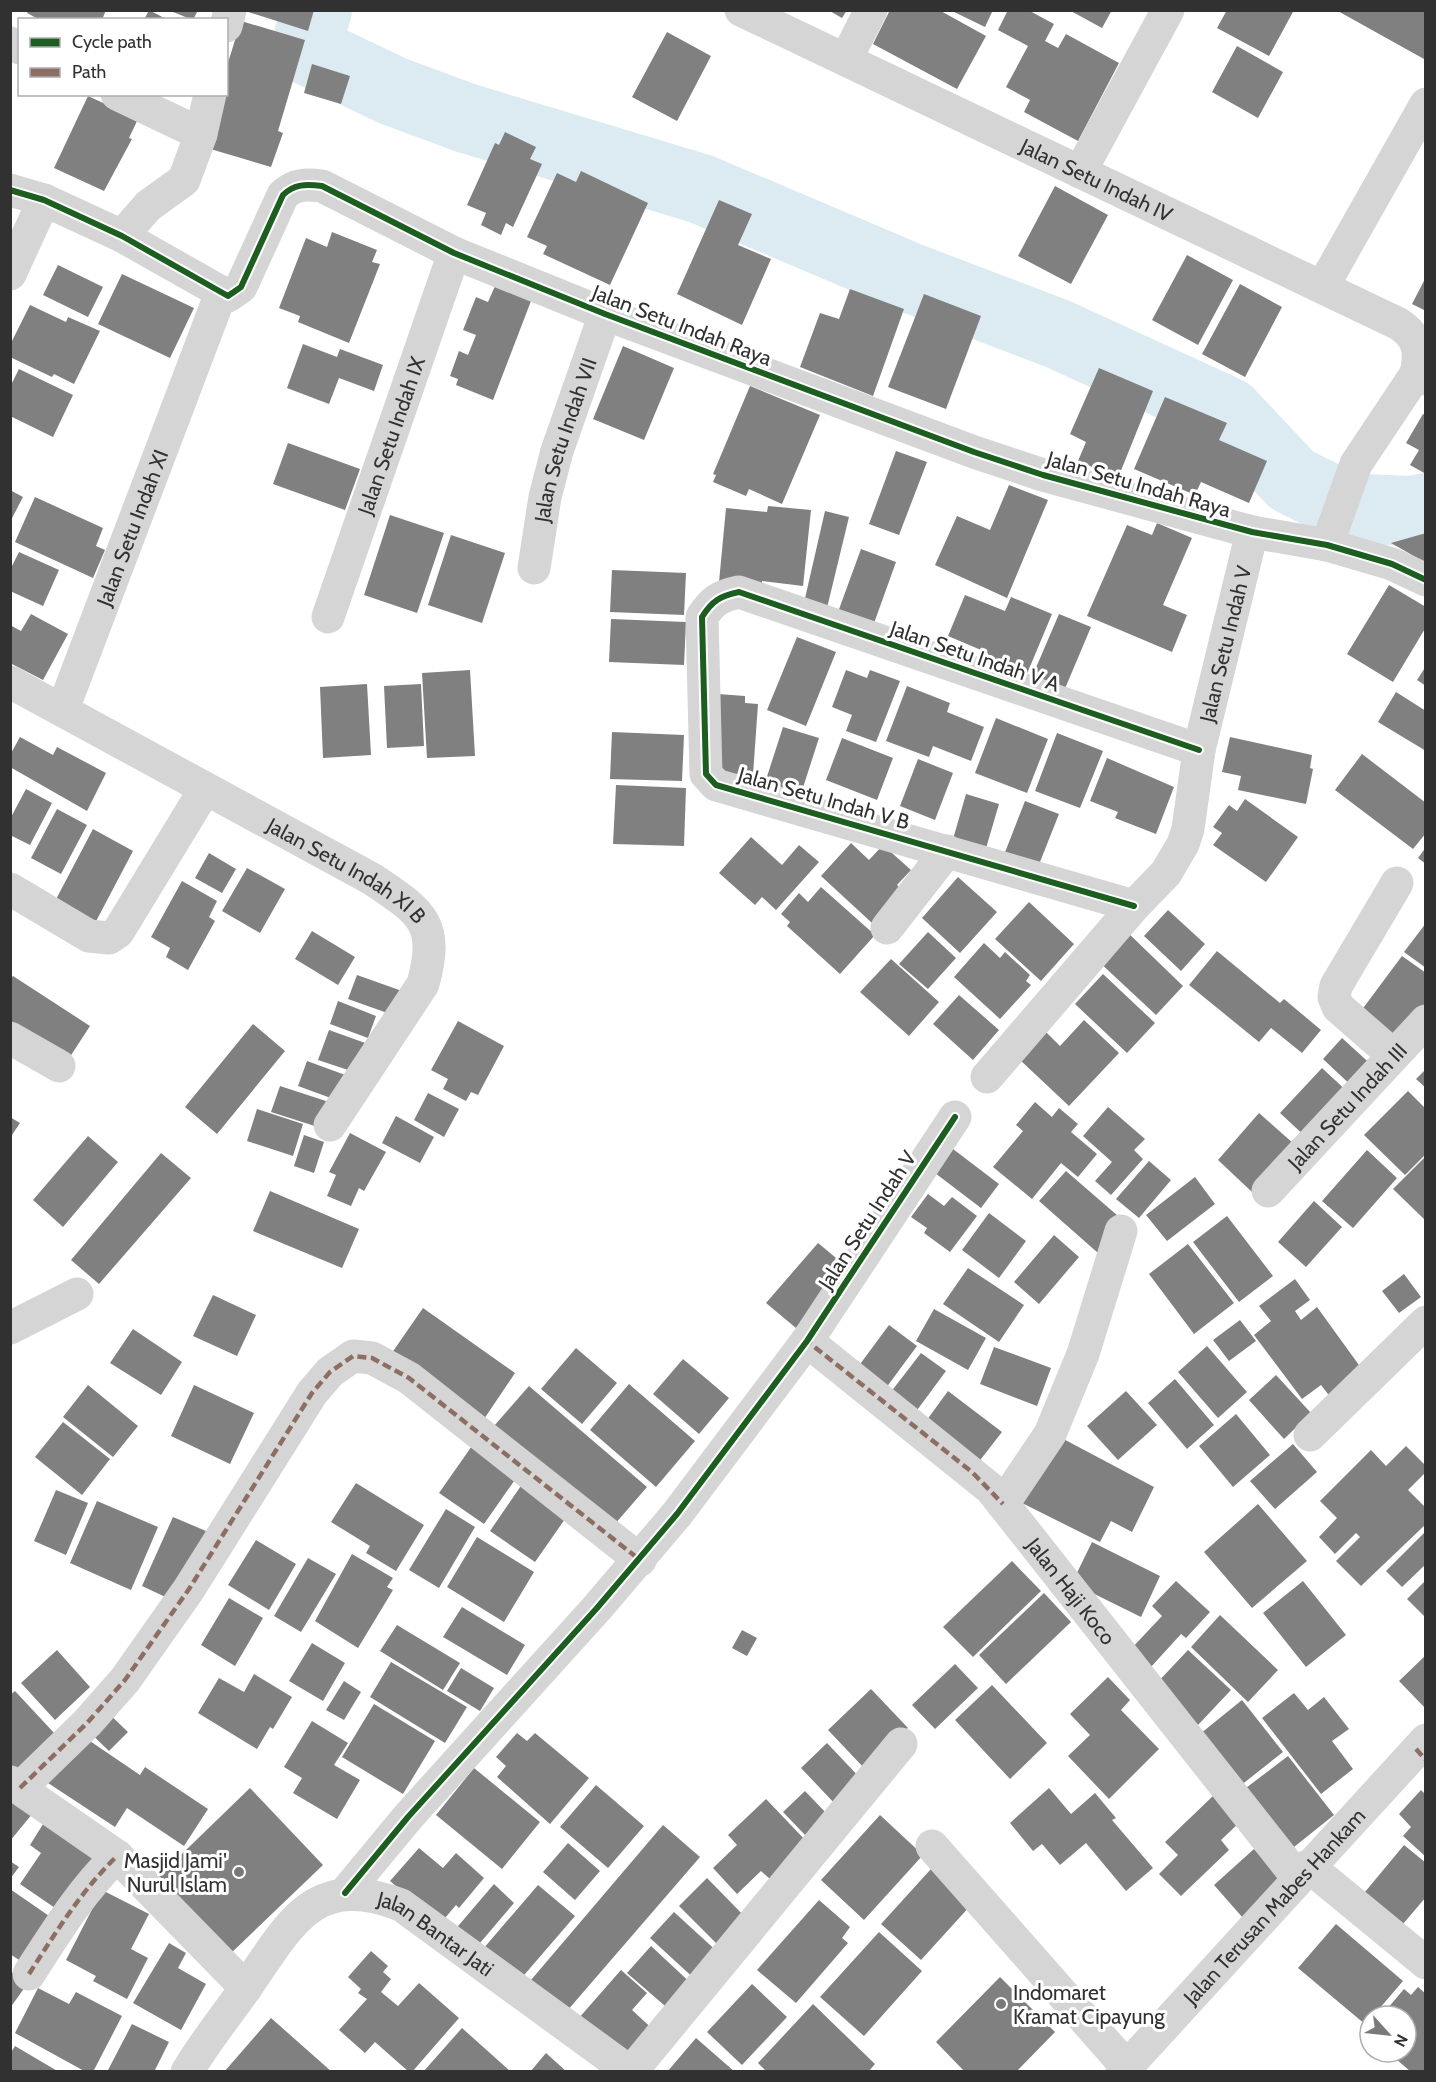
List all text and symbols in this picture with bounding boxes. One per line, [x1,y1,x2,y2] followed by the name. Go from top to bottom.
[18,18,228,96] legend
[72,31,152,53] text: Cycle path
[72,61,106,83] text: Path
[1016,132,1177,227] street label: Jalan Setu Indah IV
[588,279,775,371] street label: Jalan Setu Indah Raya
[352,353,430,519] street label: Jalan Setu Indah IX
[529,354,601,525] street label: Jalan Setu Indah VII
[91,446,173,610] street label: Jalan Setu Indah XI
[1043,446,1234,522] street label: Jalan Setu Indah Raya
[1194,563,1256,726] street label: Jalan Setu Indah V
[886,615,1063,697] street label: Jalan Setu Indah V A
[734,761,913,834] street label: Jalan Setu Indah V B
[262,811,432,928] street label: Jalan Setu Indah XI B
[1281,1038,1412,1175] street label: Jalan Setu Indah III
[812,1146,921,1295] street label: Jalan Setu Indah V
[1021,1532,1121,1649] street label: Jalan Haji Koco
[1177,1803,1370,2010] street label: Jalan Terusan Mabes Hankam
[124,1848,227,1897] place label: Masjid Jami' Nurul Islam
[232,1865,246,1879] marker: Masjid Jami' Nurul Islam
[374,1885,499,1981] street label: Jalan Bantar Jati
[1013,1980,1165,2029] place label: Indomaret Kramat Cipayung
[994,1997,1008,2011] marker: Indomaret Kramat Cipayung
[1358,2004,1418,2064] north arrow
[1390,2031,1412,2050] text: N

